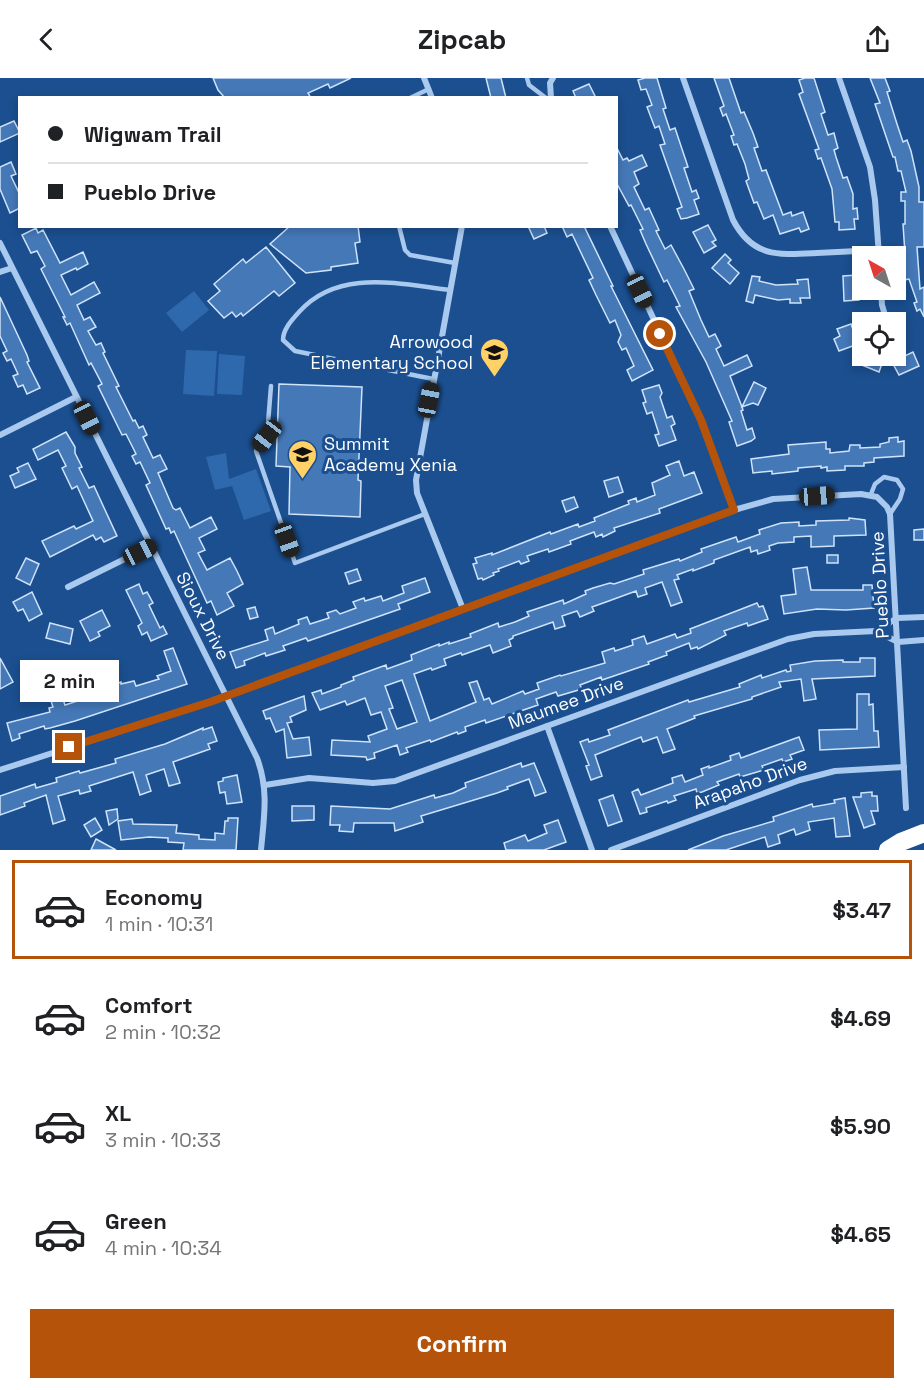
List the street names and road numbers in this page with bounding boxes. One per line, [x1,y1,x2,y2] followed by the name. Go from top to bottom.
[865,531,894,639] street label: Pueblo Drive
[171,568,235,664] street label: Sioux Drive
[505,671,627,734] street label: Maumee Drive
[689,751,810,814] street label: Arapaho Drive

